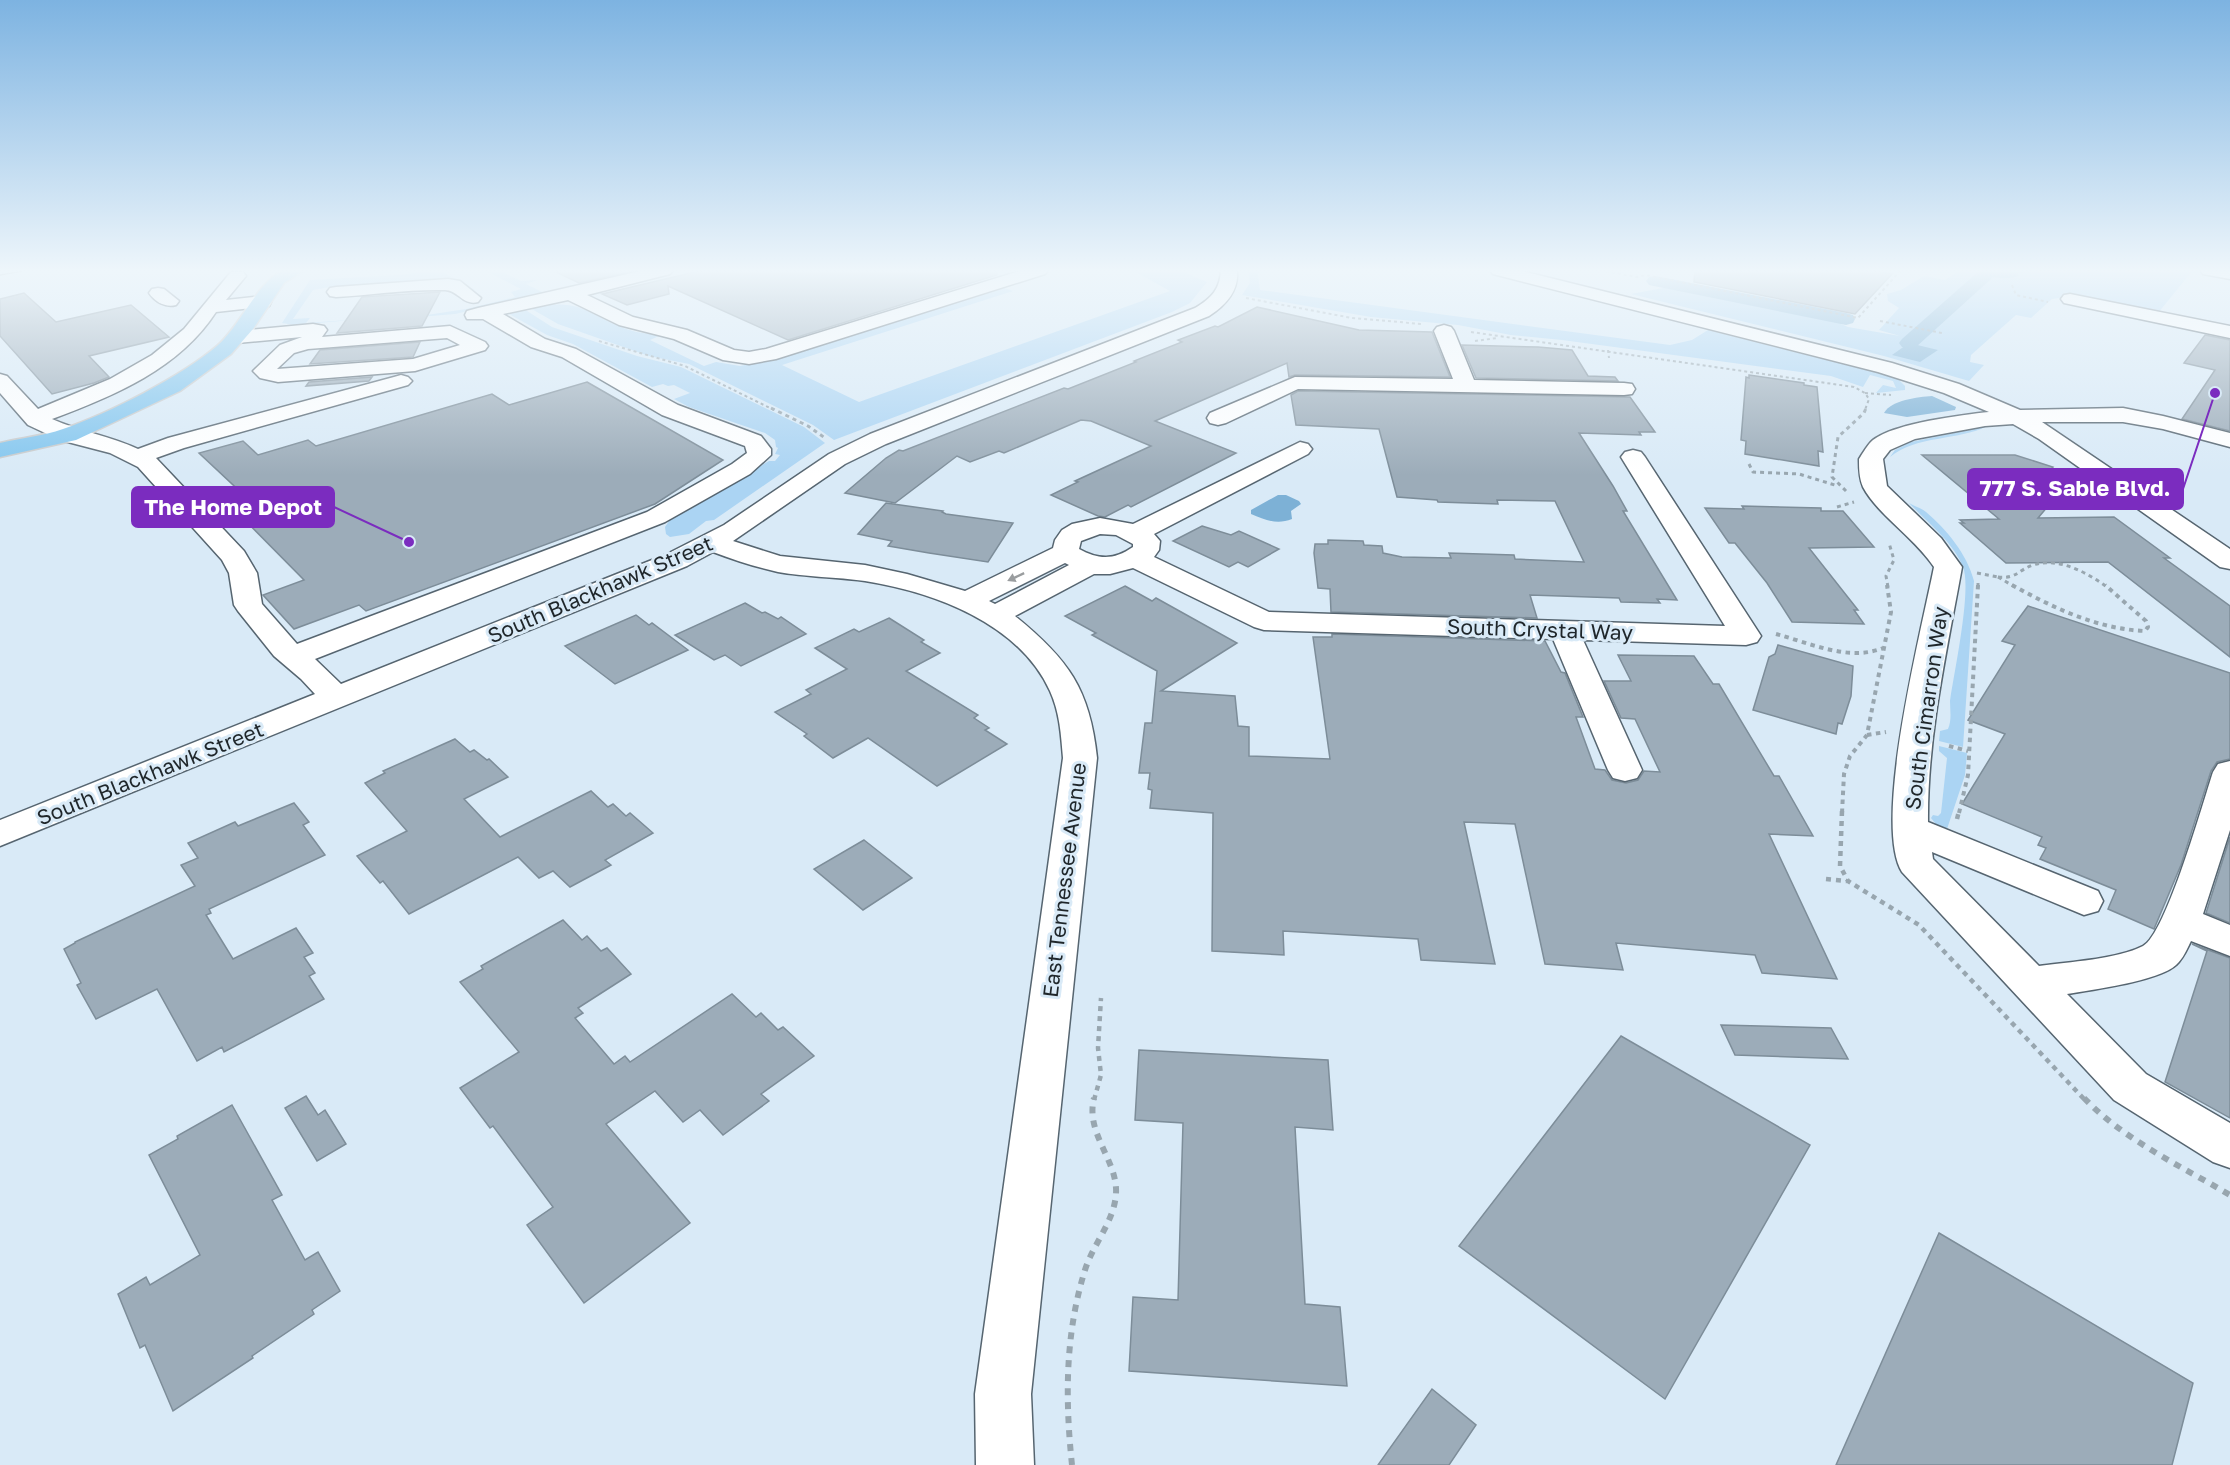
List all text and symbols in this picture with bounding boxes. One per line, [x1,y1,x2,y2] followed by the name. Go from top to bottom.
[1968,469,2183,509] callout: 777 S. Sable Blvd.
[1979,474,2171,501] text: 777 S. Sable Blvd.
[132,487,334,527] callout: The Home Depot
[144,493,322,520] text: The Home Depot
[483,530,717,648] street label: South Blackhawk Street
[1007,573,1024,582] one-way arrow
[1899,604,1953,811] street label: South Cimarron Way
[1447,613,1634,645] street label: South Crystal Way
[33,716,267,830] street label: South Blackhawk Street
[1037,761,1091,999] street label: East Tennessee Avenue

